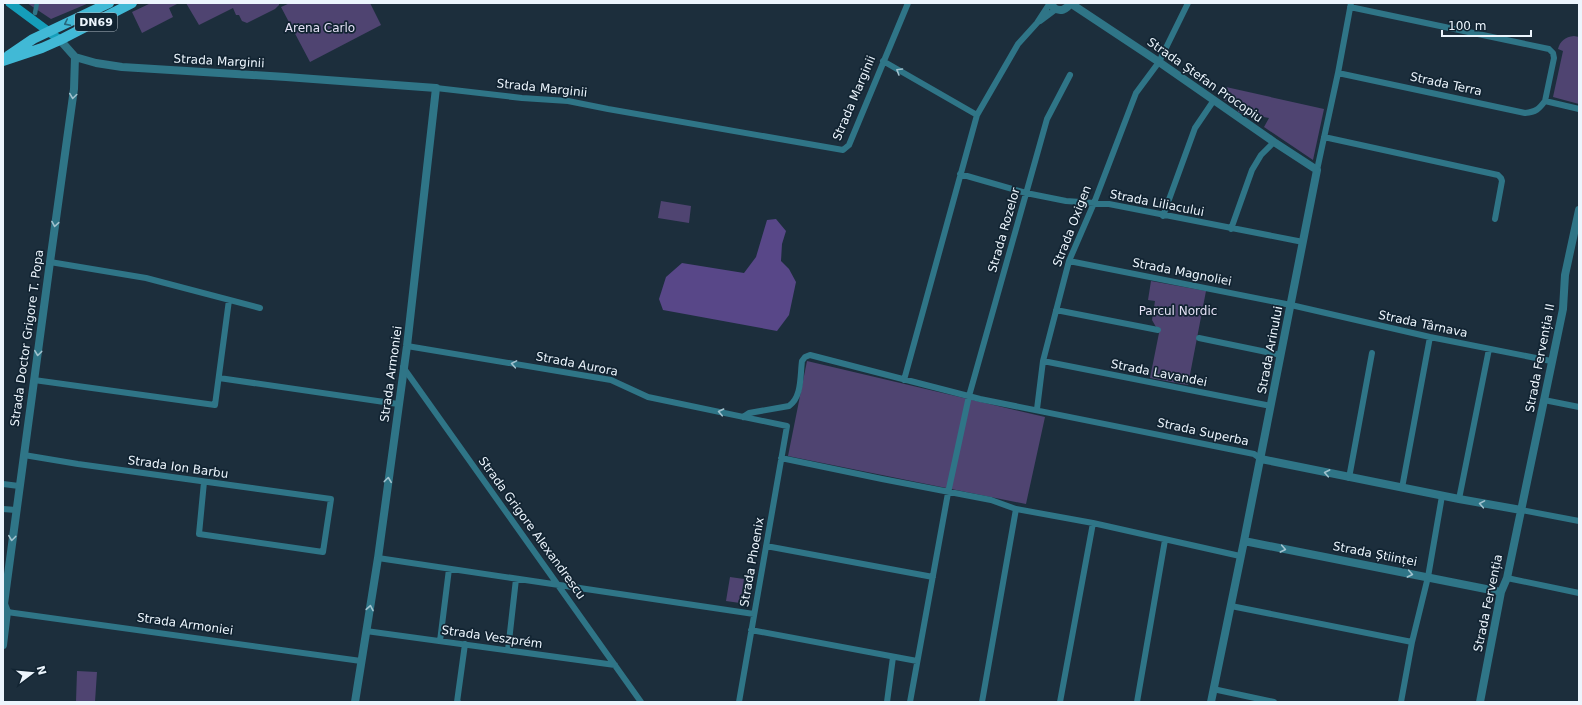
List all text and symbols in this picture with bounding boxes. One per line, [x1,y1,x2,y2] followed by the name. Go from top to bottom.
[1442,12,1531,38] scale bar
[75,13,117,31] road number: DN69
[64,18,71,26] one-way arrow
[1448,19,1486,33] text: 100 m
[285,21,355,35] park label: Arena Carlo
[1145,35,1265,125] street label: Strada Ștefan Procopiu
[173,52,265,70] street label: Strada Marginii
[830,53,878,143] street label: Strada Marginii
[896,68,903,75] one-way arrow
[1409,70,1483,98] street label: Strada Terra
[496,76,588,100] street label: Strada Marginii
[69,93,78,99] one-way arrow
[1050,183,1094,269] street label: Strada Oxigen
[985,186,1023,274] street label: Strada Rozelor
[1109,187,1205,219] street label: Strada Liliacului
[51,221,60,228] one-way arrow
[8,249,46,427] street label: Strada Doctor Grigore T. Popa
[1131,255,1233,289] street label: Strada Magnoliei
[1523,303,1557,413] street label: Strada Fervenția II
[1139,304,1217,318] park label: Parcul Nordic
[1255,305,1285,395] street label: Strada Arinului
[1377,308,1469,340] street label: Strada Târnava
[377,325,405,423] street label: Strada Armoniei
[535,349,619,379] street label: Strada Aurora
[34,350,43,356] one-way arrow
[1110,357,1208,389] street label: Strada Lavandei
[511,360,517,369] one-way arrow
[718,409,724,417] one-way arrow
[1156,415,1250,449] street label: Strada Superba
[127,453,229,481] street label: Strada Ion Barbu
[476,454,588,602] street label: Strada Grigore Alexandrescu
[1324,470,1330,478] one-way arrow
[384,476,393,483] one-way arrow
[1479,500,1486,508] one-way arrow
[737,516,767,608] street label: Strada Phoenix
[8,535,17,541] one-way arrow
[1332,539,1418,569] street label: Strada Științei
[1280,544,1286,552] one-way arrow
[1471,553,1505,653] street label: Strada Fervenția
[1407,569,1413,577] one-way arrow
[365,605,374,611] one-way arrow
[136,610,234,638] street label: Strada Armoniei
[441,623,543,651] street label: Strada Veszprém
[12,653,52,693] north arrow
[34,664,49,677] text: N

